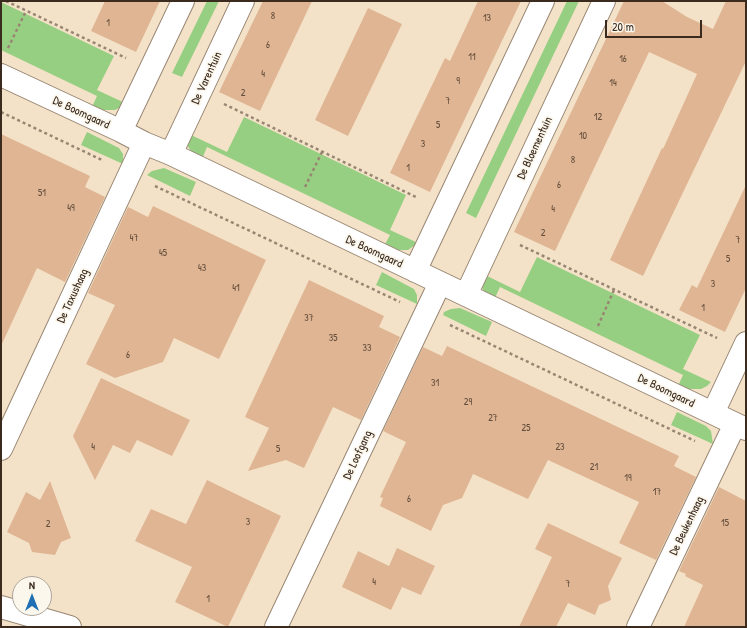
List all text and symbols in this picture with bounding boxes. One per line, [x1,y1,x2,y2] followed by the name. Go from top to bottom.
[271,10,275,22] house number: 8
[483,12,491,24] house number: 13
[607,12,704,38] scale bar
[106,17,110,29] house number: 1
[612,18,634,35] text: 20 m
[266,39,270,51] house number: 6
[189,49,225,107] street label: De Varentuin
[468,51,476,63] house number: 11
[619,53,627,65] house number: 16
[261,68,265,80] house number: 4
[456,75,460,87] house number: 9
[609,77,617,89] house number: 14
[241,87,245,99] house number: 2
[50,94,112,132] street label: De Boomgaard
[446,95,450,107] house number: 7
[594,111,602,123] house number: 12
[514,114,556,182] street label: De Bloementuin
[436,119,440,131] house number: 5
[579,130,587,142] house number: 10
[421,138,425,150] house number: 3
[571,154,575,166] house number: 8
[406,162,410,174] house number: 1
[557,179,561,191] house number: 6
[38,187,46,199] house number: 51
[67,202,75,214] house number: 49
[551,203,555,215] house number: 4
[541,227,545,239] house number: 2
[130,232,138,244] house number: 47
[343,233,405,271] street label: De Boomgaard
[736,234,740,246] house number: 7
[159,247,167,259] house number: 45
[726,253,730,265] house number: 5
[198,262,206,274] house number: 43
[54,267,92,325] street label: De Taxushaag
[711,278,715,290] house number: 3
[232,282,240,294] house number: 41
[701,302,705,314] house number: 1
[304,312,314,324] house number: 37
[329,332,337,344] house number: 35
[363,342,371,354] house number: 33
[126,349,130,361] house number: 6
[635,371,697,411] street label: De Boomgaard
[431,377,439,389] house number: 31
[464,396,472,408] house number: 29
[488,412,498,424] house number: 27
[522,422,530,434] house number: 25
[340,428,376,482] street label: De Loofgang
[91,441,95,453] house number: 4
[555,441,565,453] house number: 23
[276,443,280,455] house number: 5
[590,461,598,473] house number: 21
[624,472,632,484] house number: 19
[653,486,661,498] house number: 17
[407,493,411,505] house number: 6
[667,494,707,558] street label: De Beukenhaag
[246,516,250,528] house number: 3
[721,517,729,529] house number: 15
[46,518,50,530] house number: 2
[12,576,52,616] north arrow
[372,576,376,588] house number: 4
[29,578,35,592] text: N
[566,578,570,590] house number: 7
[206,593,210,605] house number: 1

